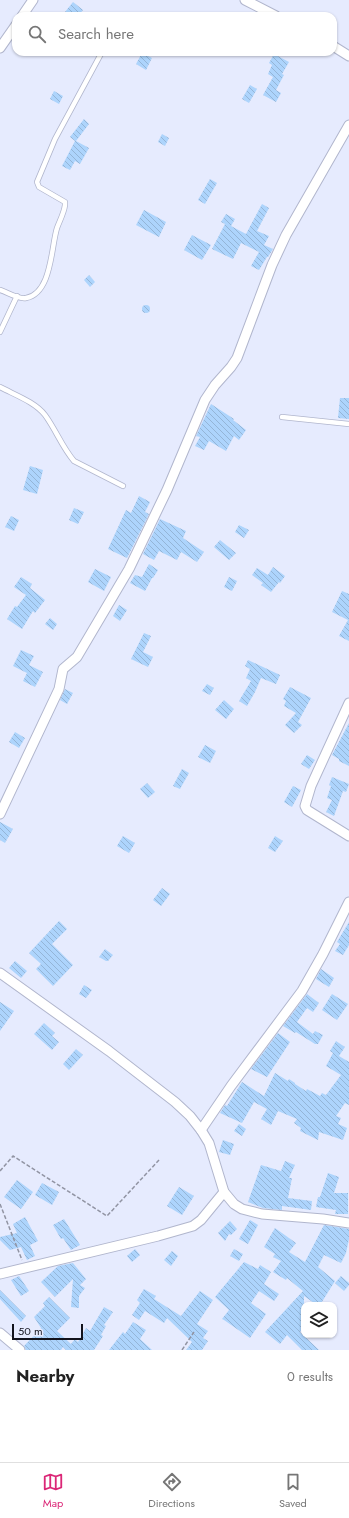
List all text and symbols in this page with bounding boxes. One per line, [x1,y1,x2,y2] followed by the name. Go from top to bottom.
[12,12,337,56] search box
[26,23,48,45] icon: search
[58,23,134,45] text: Search here
[301,1302,337,1338] map controls
[301,1302,337,1338] button: layers
[12,1322,83,1341] scale bar
[18,1323,43,1339] text: 50 m
[16,1364,74,1388] text: Nearby
[287,1367,333,1386] text: 0 results
[42,1471,64,1511] tab: Map
[148,1471,195,1511] tab: Directions
[279,1471,307,1511] tab: Saved

